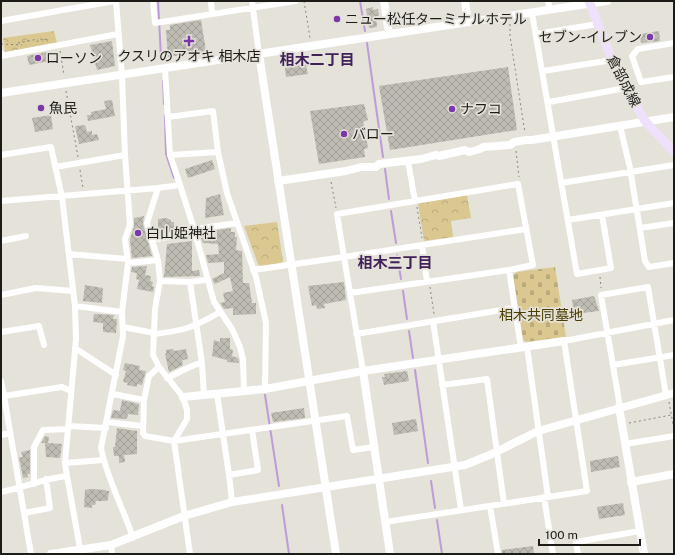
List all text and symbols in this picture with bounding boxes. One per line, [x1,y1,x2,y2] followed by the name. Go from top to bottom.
[345,11,527,27] place label: ニュー松任ターミナルホテル
[332,14,342,24] marker: ニュー松任ターミナルホテル
[539,29,642,45] place label: セブン-イレブン
[645,32,655,42] marker: セブン-イレブン
[184,36,194,46] marker: クスリのアオキ 相木店
[118,48,260,64] place label: クスリのアオキ 相木店
[46,50,102,66] place label: ローソン
[279,51,355,68] district label: 相木二丁目
[604,52,644,110] street label: 倉部成線
[33,53,43,63] marker: ローソン
[49,100,77,116] place label: 魚民
[460,101,502,117] place label: ナフコ
[36,103,46,113] marker: 魚民
[447,104,457,114] marker: ナフコ
[352,126,394,142] place label: バロー
[339,129,349,139] marker: バロー
[146,225,216,241] place label: 白山姫神社
[133,228,143,238] marker: 白山姫神社
[357,254,433,271] district label: 相木三丁目
[499,307,583,323] park label: 相木共同墓地
[539,521,640,547] scale bar
[545,528,578,542] text: 100 m

